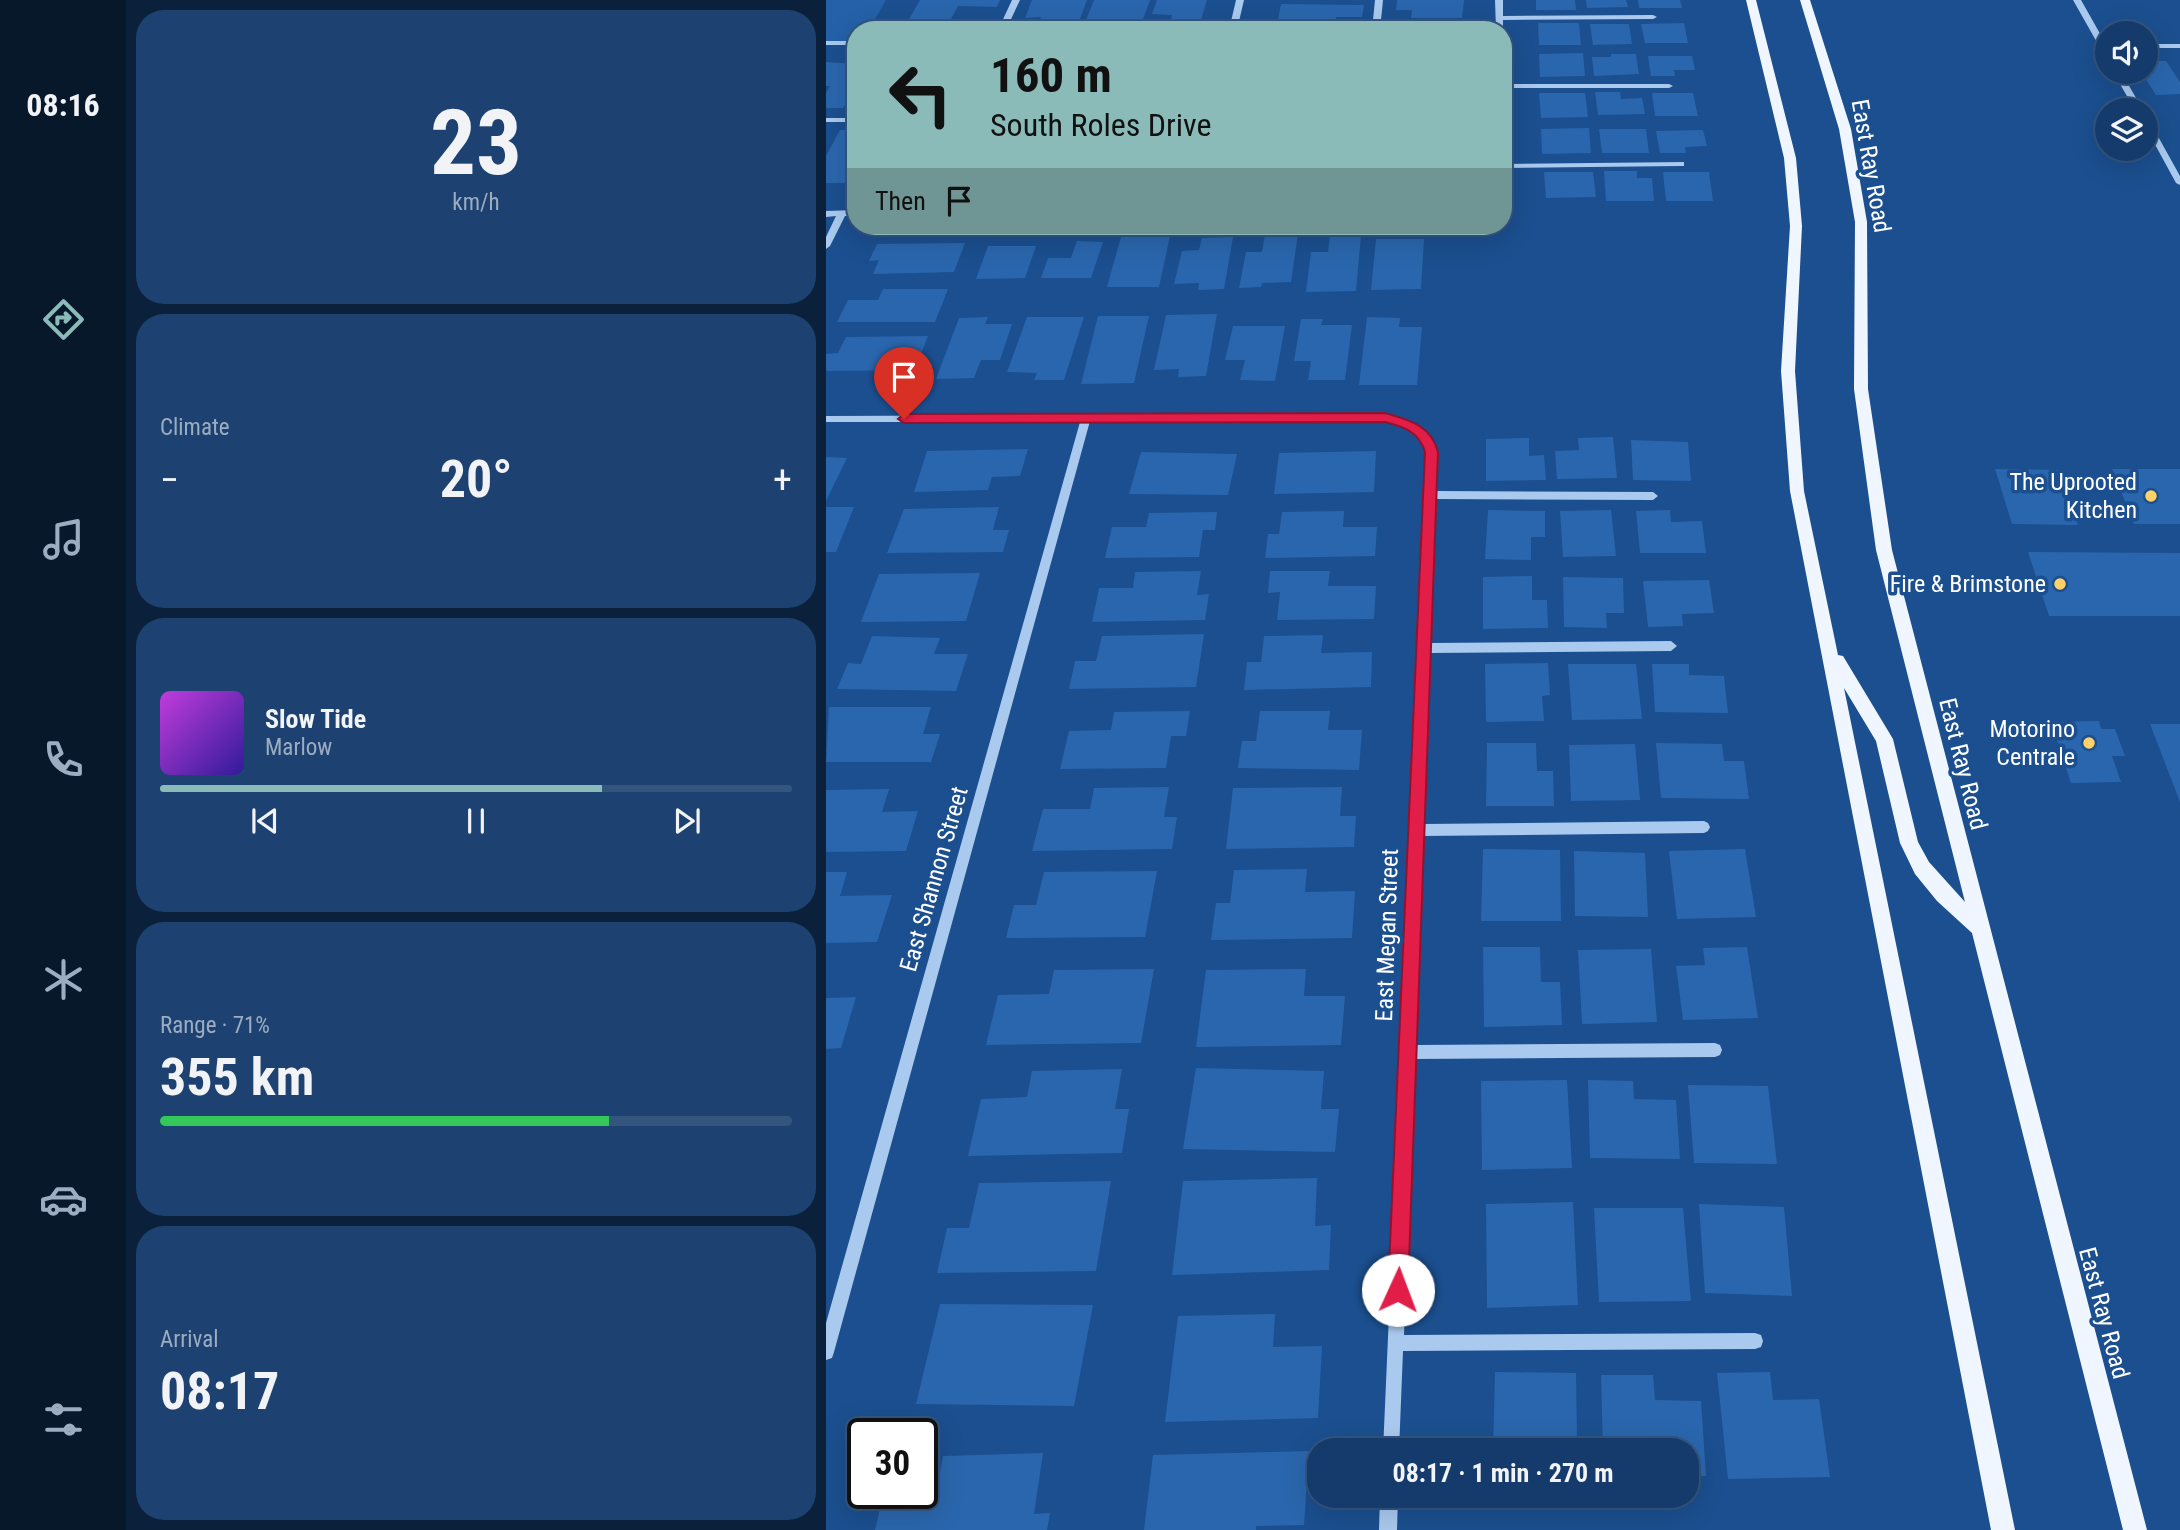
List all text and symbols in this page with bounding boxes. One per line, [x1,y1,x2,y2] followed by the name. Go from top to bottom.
[2095,21,2158,161] map controls
[2095,21,2158,84] button: sound
[990,47,1112,104] text: 160 m
[875,49,966,140] icon: left
[26,86,100,124] text: 08:16
[430,90,522,196] text: 23
[1846,97,1896,235] street label: East Ray Road
[2095,98,2158,161] button: layers
[990,106,1212,144] text: South Roles Drive
[940,182,978,220] icon: arrive
[875,186,926,216] text: Then
[452,189,500,216] text: km/h
[39,295,88,344] icon: directions
[874,347,934,419] pin
[885,358,923,396] icon: arrive
[160,414,230,441] text: Climate
[440,449,512,510] text: 20°
[160,458,179,502] text: −
[773,458,792,502] text: +
[2009,468,2137,524] place label: The Uprooted Kitchen
[2143,488,2159,504] marker: The Uprooted Kitchen
[39,515,88,564] icon: music
[1890,570,2046,598] place label: Fire & Brimstone
[2052,576,2068,592] marker: Fire & Brimstone
[1933,695,1993,833] street label: East Ray Road
[265,704,366,734] text: Slow Tide
[1989,715,2075,771] place label: Motorino Centrale
[265,734,332,761] text: Marlow
[39,735,88,784] icon: phone
[2081,735,2097,751] marker: Motorino Centrale
[894,783,974,975] street label: East Shannon Street
[246,802,284,840] icon: previous
[457,802,495,840] icon: pause
[668,802,706,840] icon: next
[1370,848,1404,1022] street label: East Megan Street
[39,955,88,1004] icon: climate
[160,1012,270,1039] text: Range · 71%
[160,1047,314,1108] text: 355 km
[39,1175,88,1224] icon: car
[2073,1244,2135,1382] street label: East Ray Road
[1361,1253,1435,1327] position arrow
[160,1326,219,1353] text: Arrival
[160,1361,279,1422] text: 08:17
[39,1395,88,1444] icon: filters
[847,1418,938,1509] speed limit sign: 30
[1393,1458,1613,1488] text: 08:17 · 1 min · 270 m

